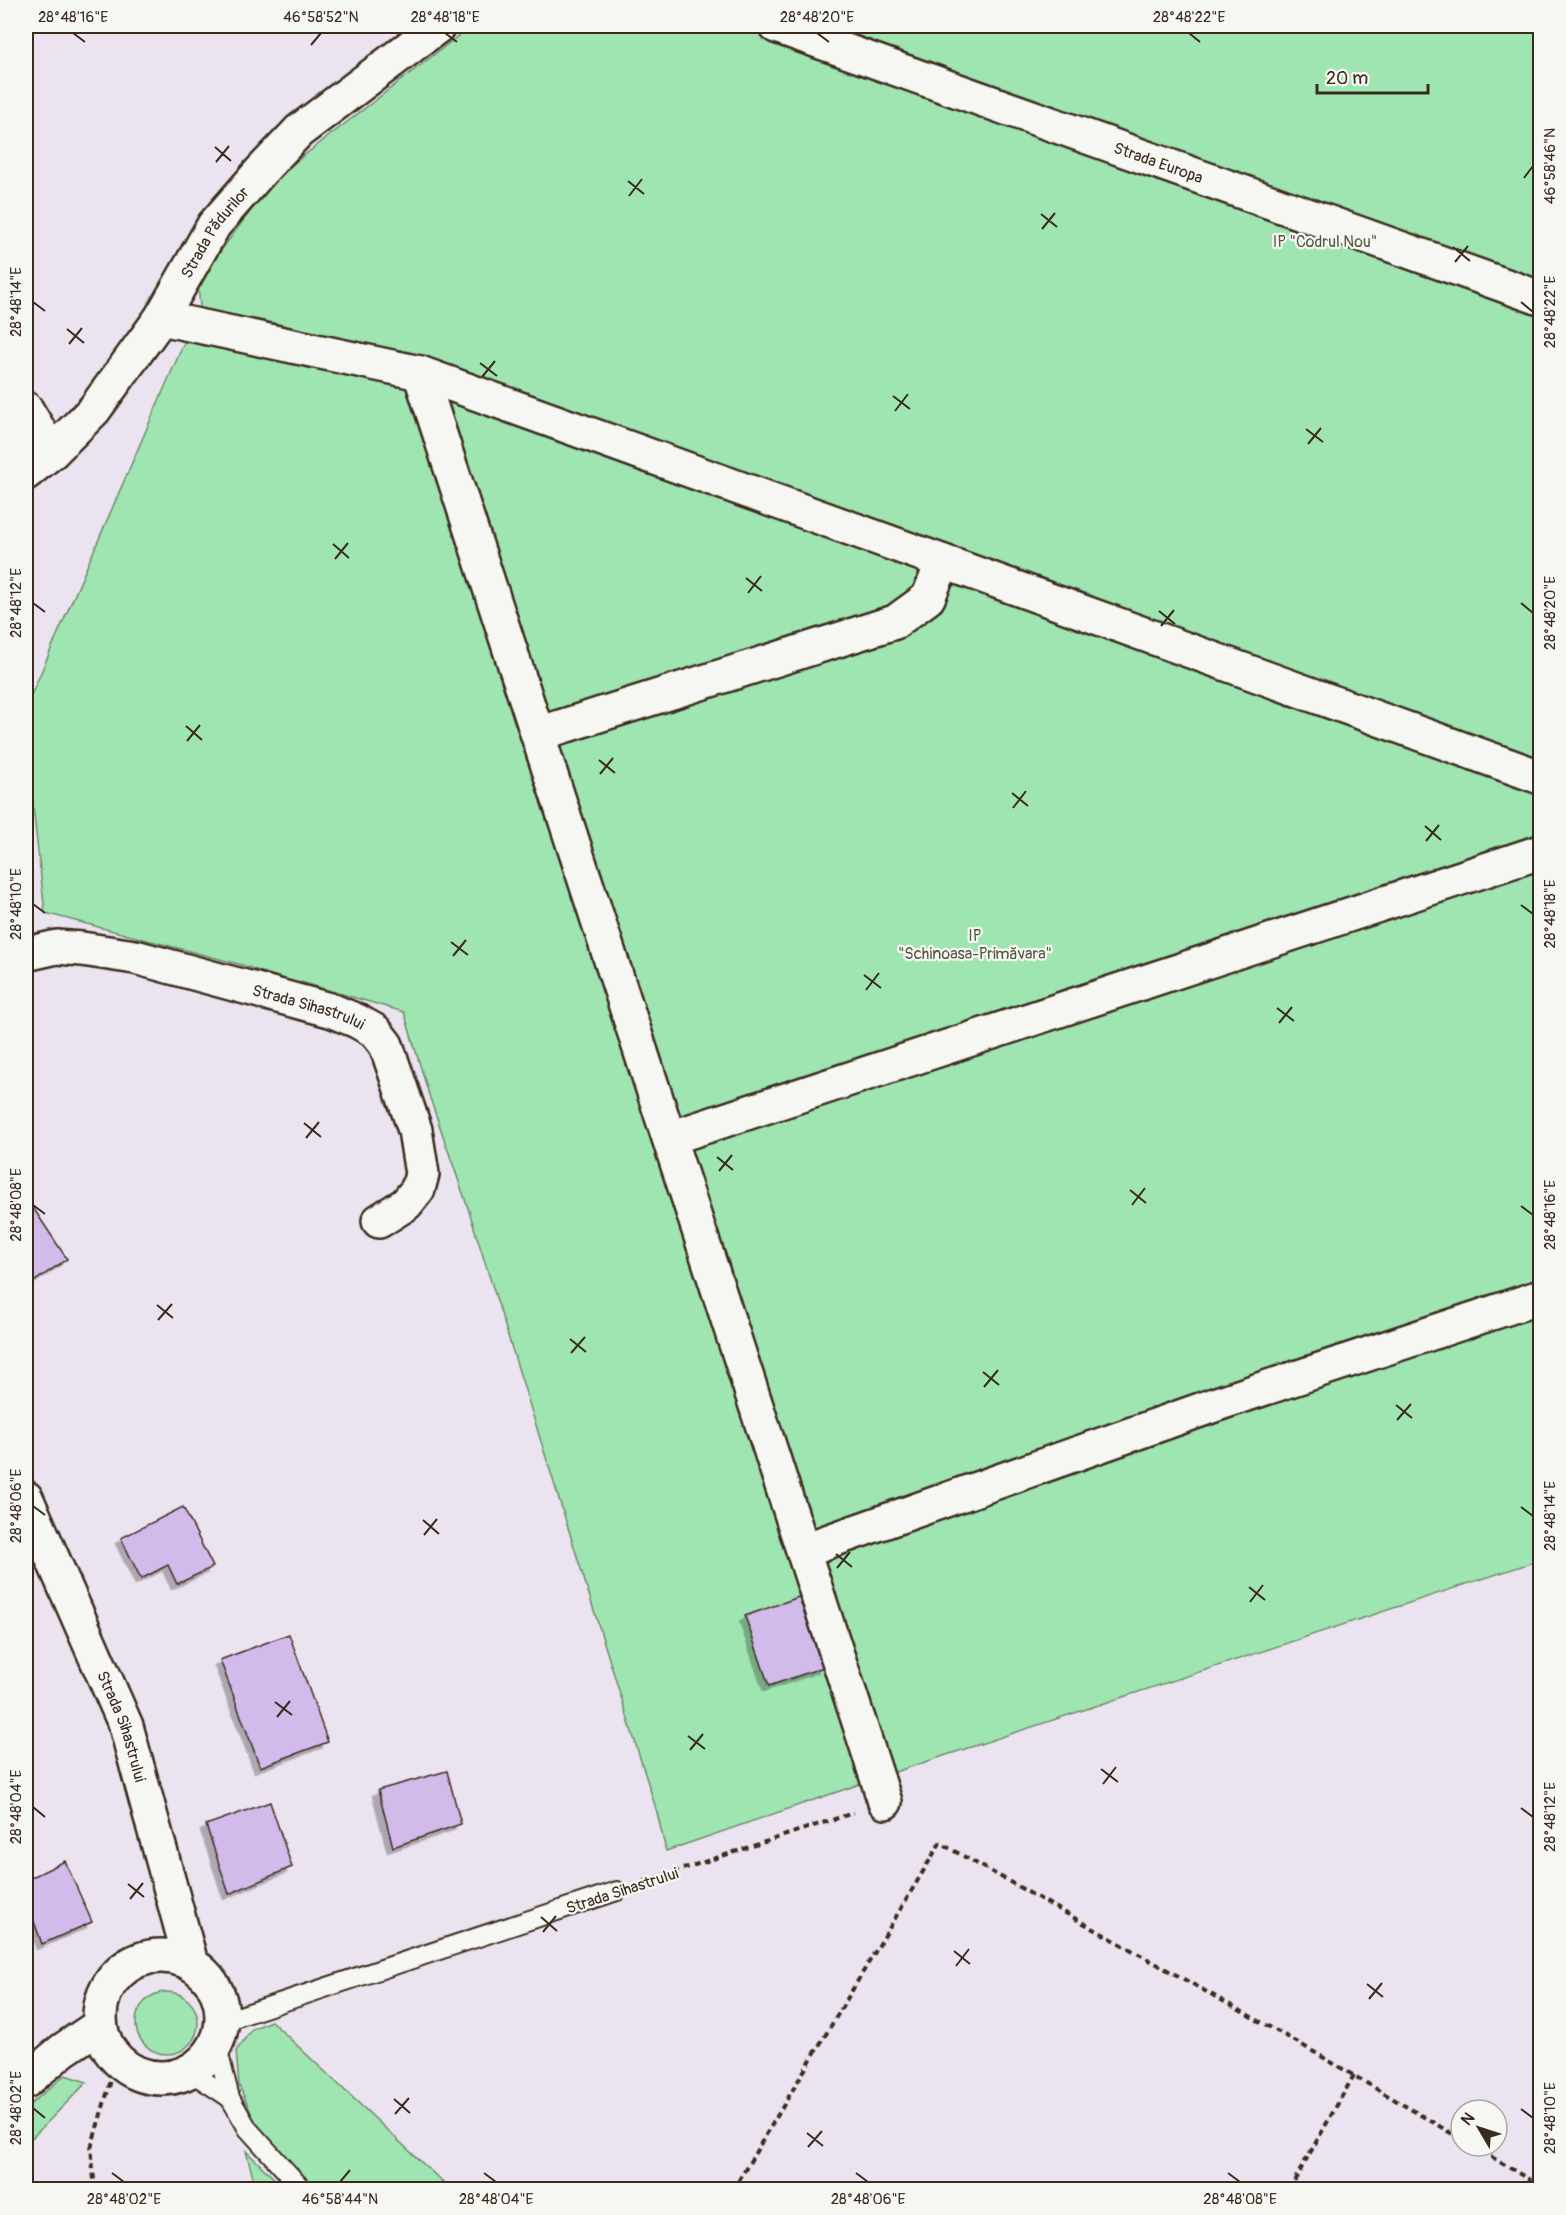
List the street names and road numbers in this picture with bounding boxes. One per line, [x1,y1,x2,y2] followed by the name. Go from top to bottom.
[1111,138,1205,188] street label: Strada Europa
[177,183,254,282] street label: Strada Pădurilor
[250,980,368,1034] street label: Strada Sihastrului
[92,1668,150,1785] street label: Strada Sihastrului
[564,1863,681,1919] street label: Strada Sihastrului

